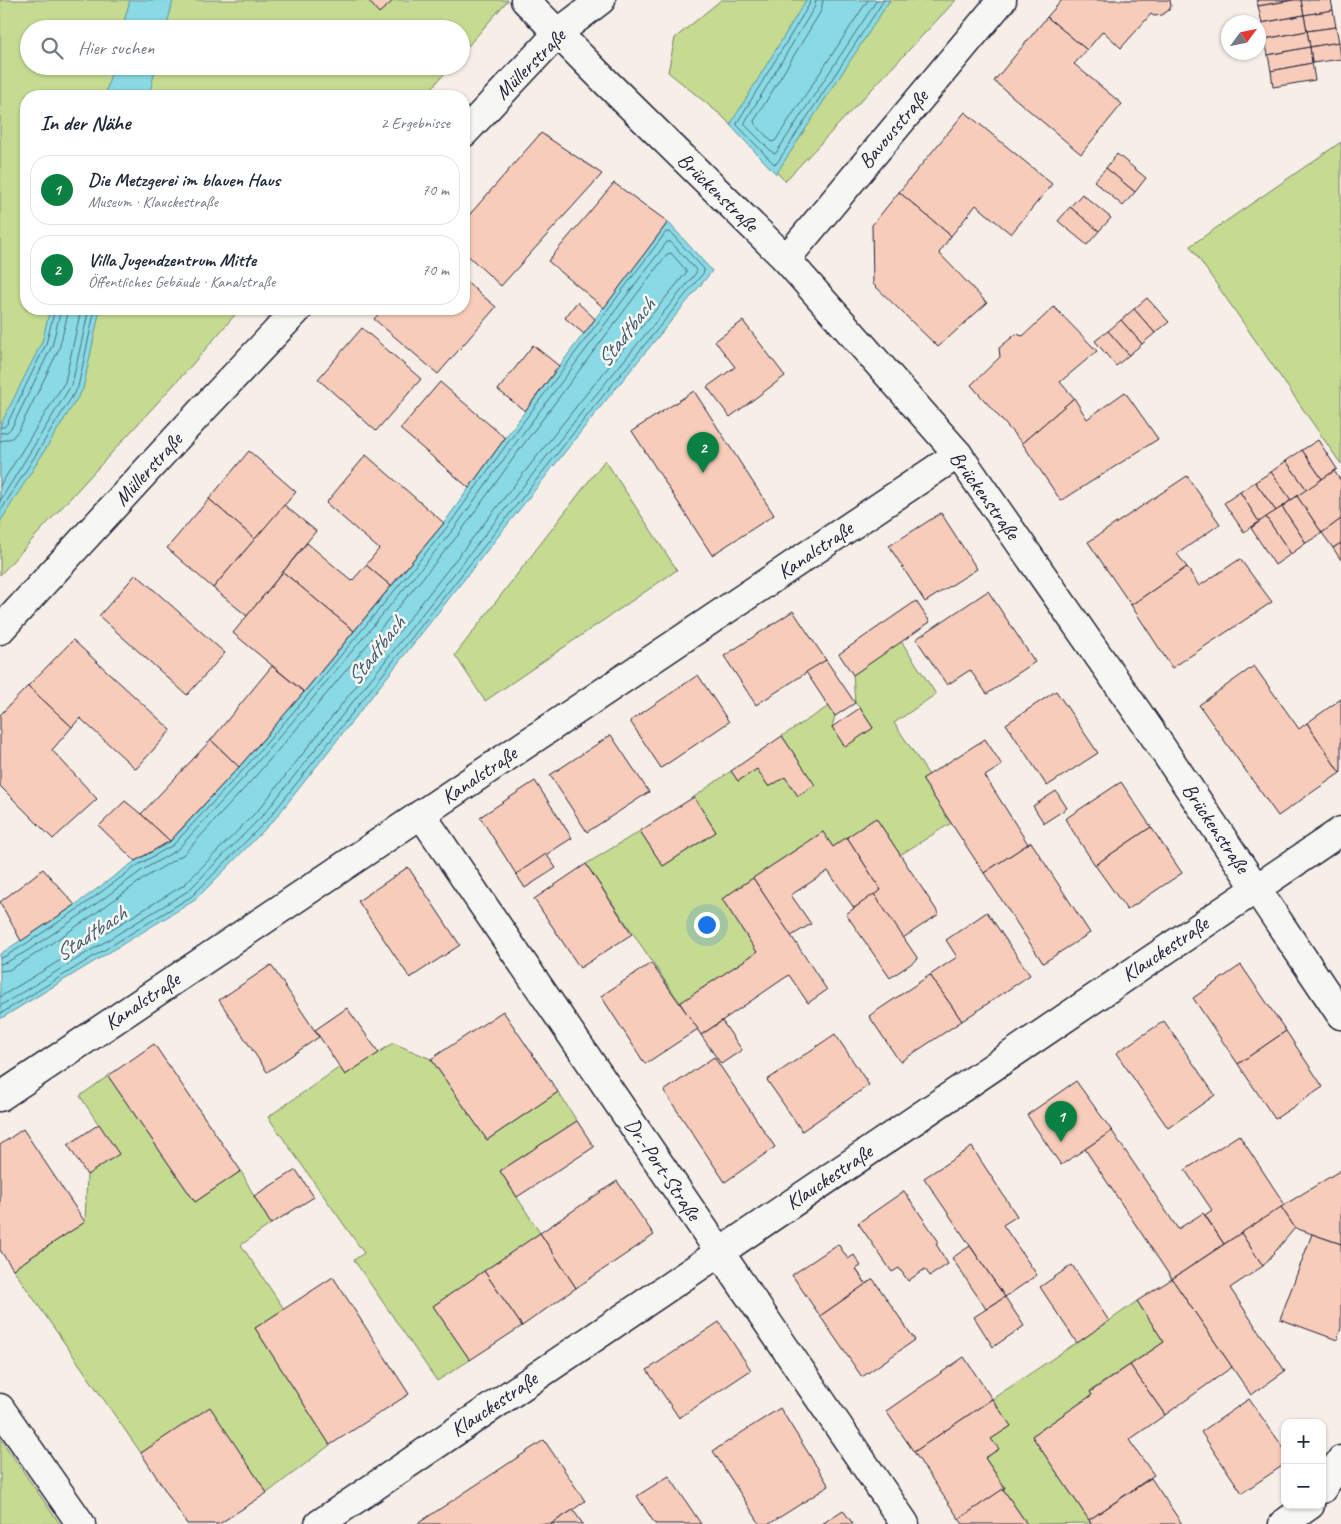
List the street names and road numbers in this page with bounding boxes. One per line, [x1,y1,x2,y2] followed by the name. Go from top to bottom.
[489,22,572,105] street label: Müllerstraße
[853,83,935,174] street label: Bavousstraße
[672,147,766,239] street label: Brückenstraße
[108,425,189,511] street label: Müllerstraße
[944,446,1027,546] street label: Brückenstraße
[772,514,860,585] street label: Kanalstraße
[436,739,524,810] street label: Kanalstraße
[1176,778,1257,880] street label: Brückenstraße
[1117,909,1215,987] street label: Klauckestraße
[99,965,187,1036] street label: Kanalstraße
[619,1113,708,1227] street label: Dr.-Port-Straße
[781,1137,879,1215] street label: Klauckestraße
[446,1364,544,1442] street label: Klauckestraße

